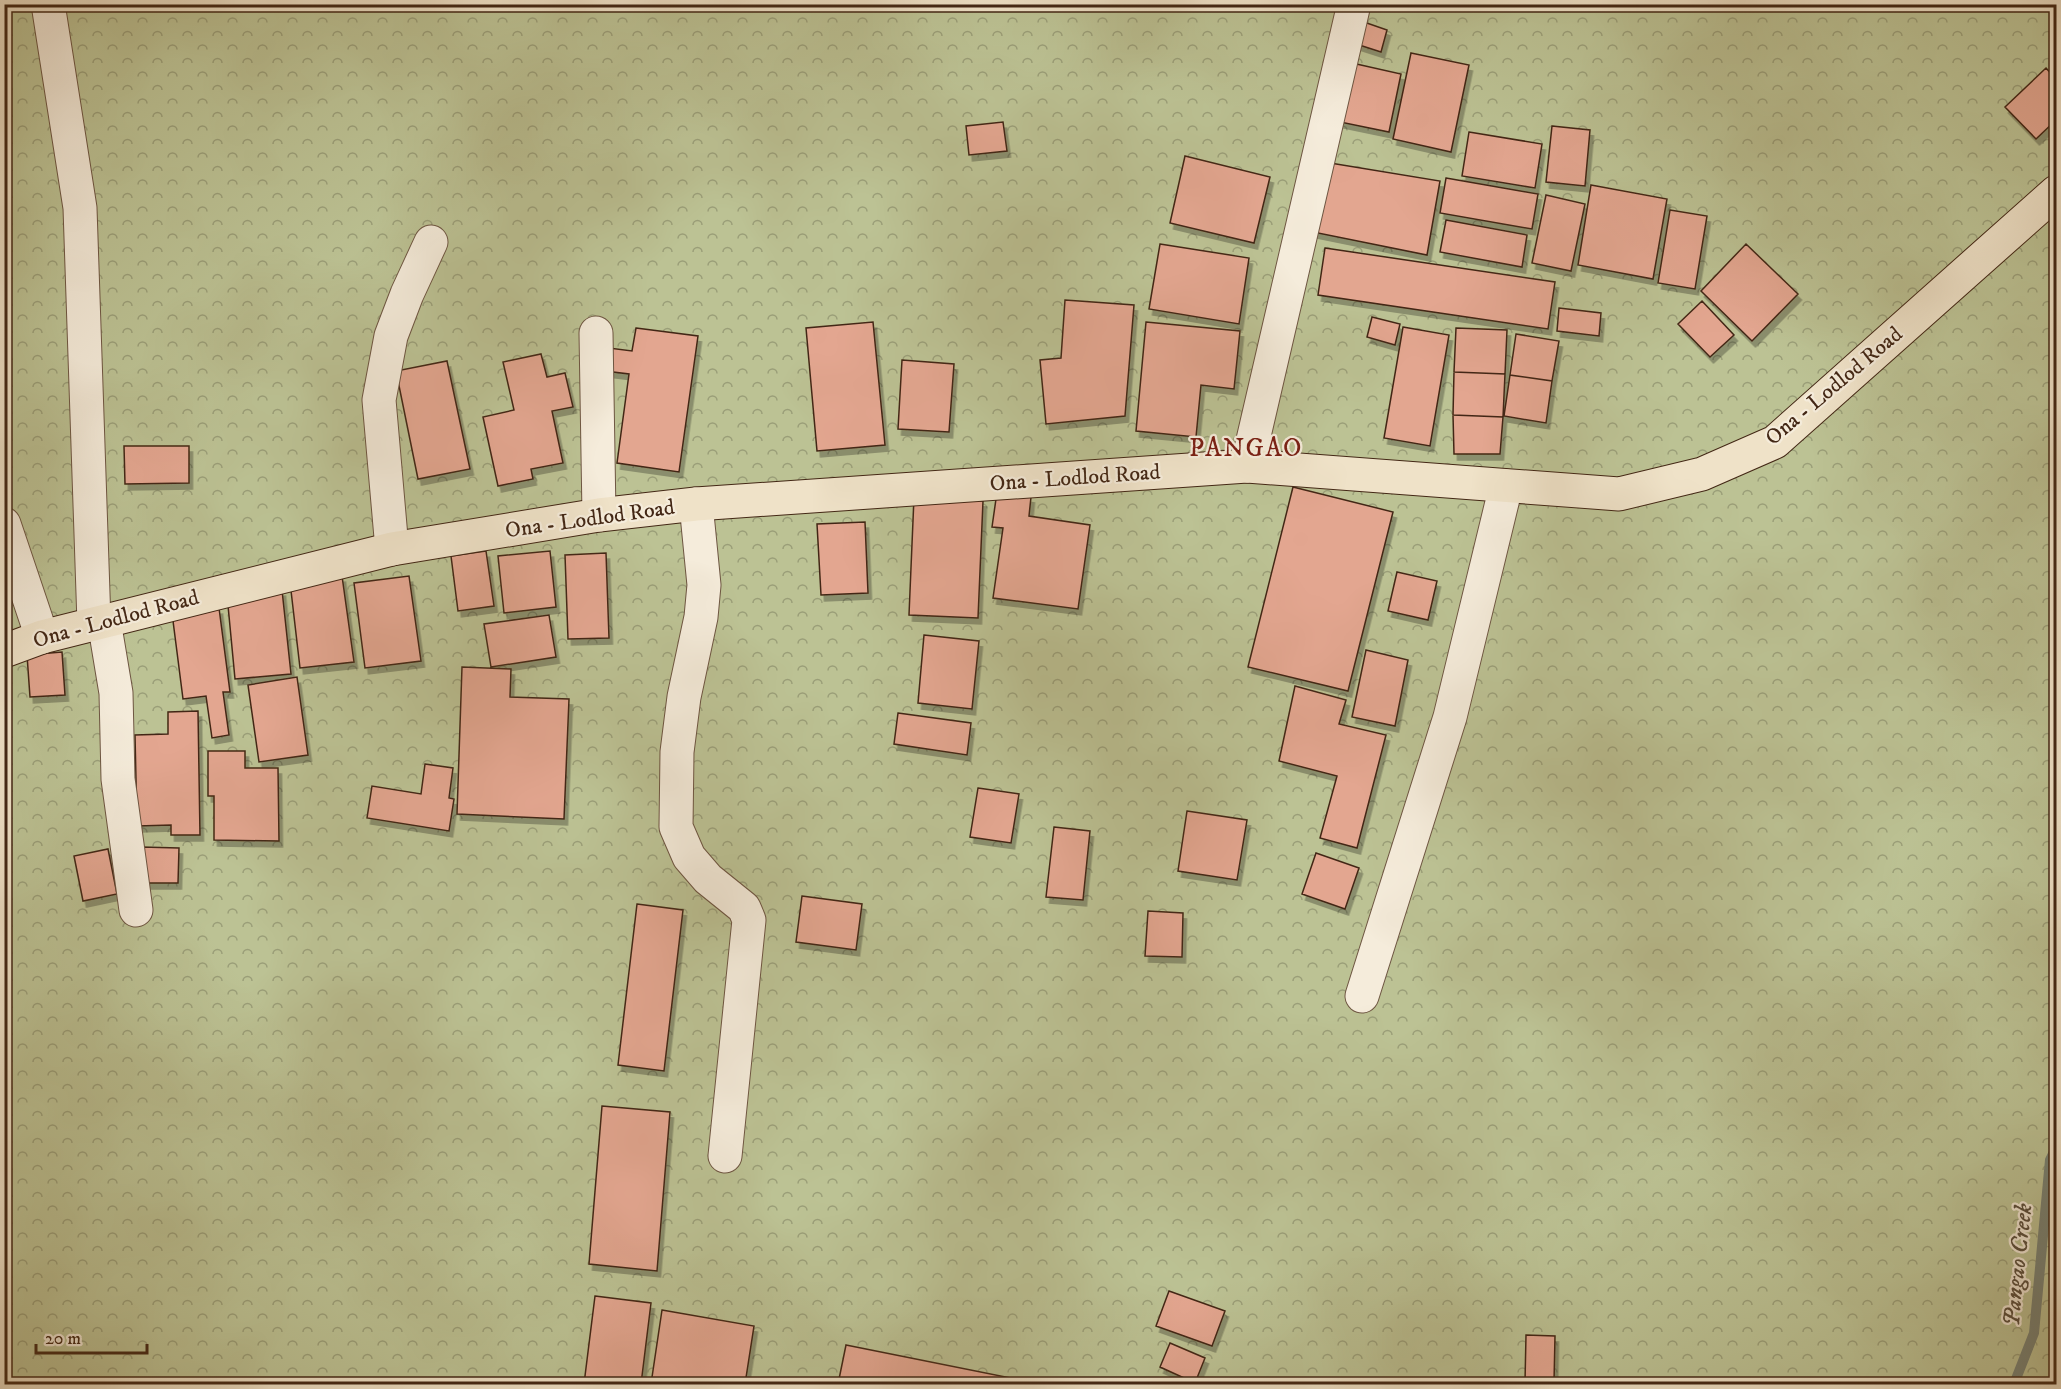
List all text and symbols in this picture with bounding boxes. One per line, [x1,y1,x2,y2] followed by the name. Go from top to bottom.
[1760,321,1908,451] street label: Ona - Lodlod Road
[1189,432,1303,465] district label: PANGAO
[989,459,1161,497] street label: Ona - Lodlod Road
[504,494,676,544] street label: Ona - Lodlod Road
[30,584,202,654] street label: Ona - Lodlod Road
[1997,1202,2039,1328] water label: Pangao Creek
[36,1317,147,1355] scale bar
[45,1328,81,1350] text: 20 m

